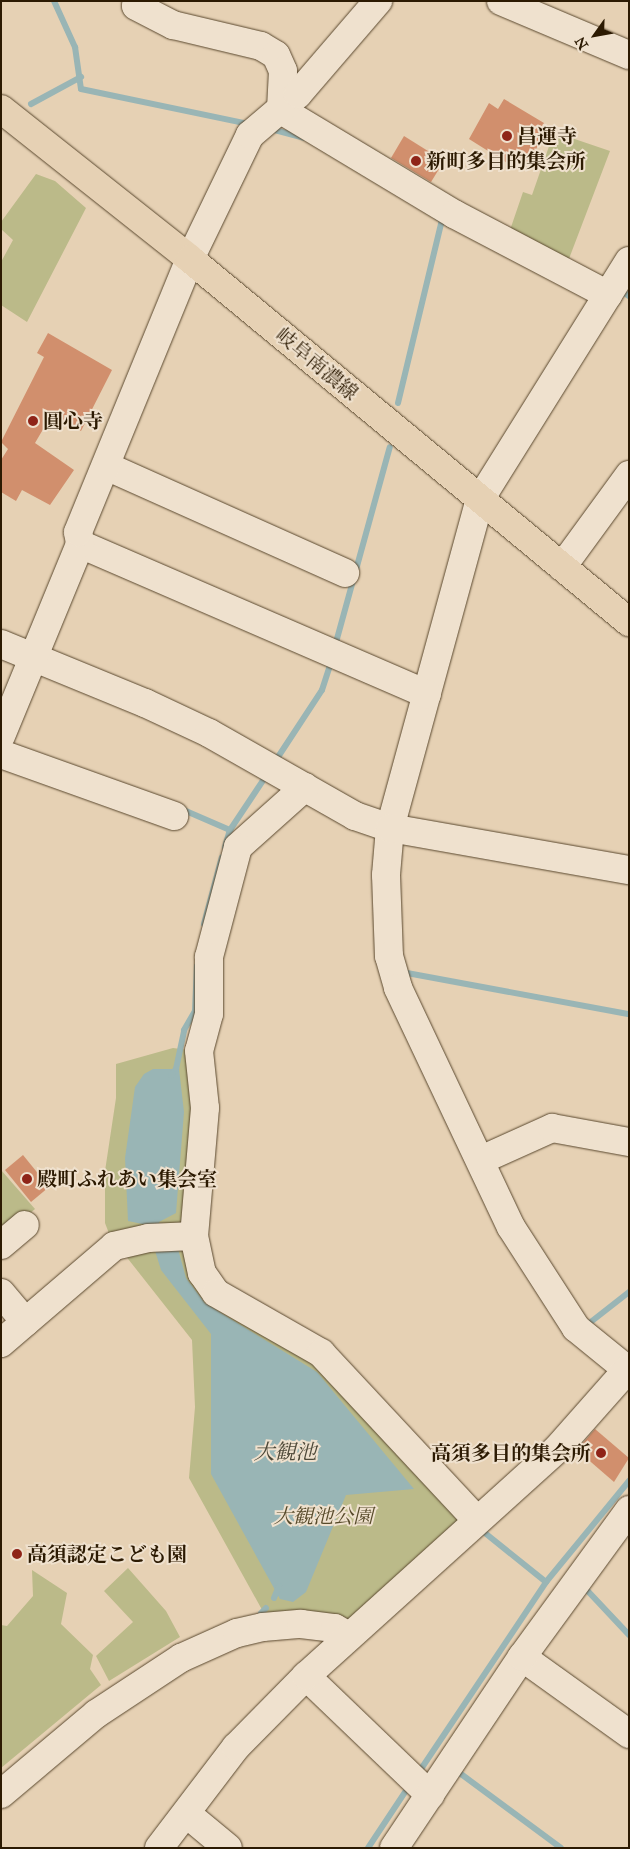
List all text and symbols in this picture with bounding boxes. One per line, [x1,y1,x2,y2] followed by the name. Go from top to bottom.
[570,10,620,60] north arrow
[572,34,592,53] text: N
[517,124,577,148] place label: 昌運寺
[501,130,513,142] marker: 昌運寺
[426,149,586,173] place label: 新町多目的集会所
[410,155,422,167] marker: 新町多目的集会所
[271,323,363,405] street label: 岐阜南濃線
[43,409,103,433] place label: 圓心寺
[27,415,39,427] marker: 圓心寺
[37,1167,217,1191] place label: 殿町ふれあい集会室
[21,1173,33,1185] marker: 殿町ふれあい集会室
[254,1439,316,1465] water label: 大観池
[431,1441,591,1465] place label: 高須多目的集会所
[595,1447,607,1459] marker: 高須多目的集会所
[273,1504,373,1528] park label: 大観池公園
[27,1542,187,1566] place label: 高須認定こども園
[11,1548,23,1560] marker: 高須認定こども園

